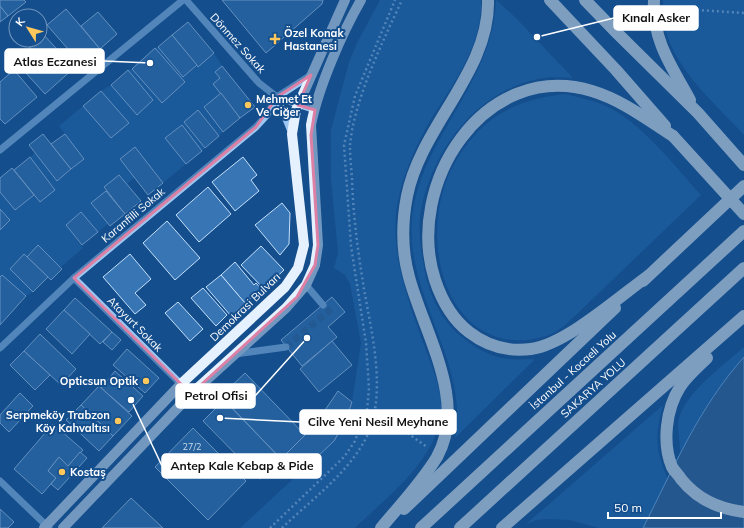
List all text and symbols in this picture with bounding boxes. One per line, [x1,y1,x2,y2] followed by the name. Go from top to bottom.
[614,6,698,30] callout: Kınalı Asker
[8,8,48,48] north arrow
[207,10,269,76] street label: Dönmez Sokak
[622,10,690,25] text: Kınalı Asker
[12,14,28,29] text: K
[284,25,344,53] place label: Özel Konak Hastanesi
[269,33,281,45] marker: Özel Konak Hastanesi
[5,49,104,73] callout: Atlas Eczanesi
[13,54,97,69] text: Atlas Eczanesi
[255,92,312,119] place label: Mehmet Et Ve Ciğer
[243,100,253,110] marker: Mehmet Et Ve Ciğer
[98,184,168,246] street label: Karanfilli Sokak
[207,270,283,344] street label: Demokrasi Bulvarı
[104,293,166,355] street label: Atayurt Sokak
[527,328,619,412] street label: İstanbul - Kocaeli Yolu
[558,355,628,421] street label: SAKARYA YOLU
[60,374,139,388] place label: Opticsun Optik
[141,376,151,386] marker: Opticsun Optik
[176,384,255,408] callout: Petrol Ofisi
[184,388,248,403] text: Petrol Ofisi
[6,408,110,435] place label: Serpmeköy Trabzon Köy Kahvaltısı
[300,410,456,434] callout: Cilve Yeni Nesil Meyhane
[308,414,449,429] text: Cilve Yeni Nesil Meyhane
[113,416,123,426] marker: Serpmeköy Trabzon Köy Kahvaltısı
[183,441,201,452] house number: 27/2
[162,454,321,478] callout: Antep Kale Kebap & Pide
[170,458,314,473] text: Antep Kale Kebap & Pide
[70,465,106,479] place label: Kostaş
[57,467,67,477] marker: Kostaş
[608,494,721,520] scale bar
[614,500,642,515] text: 50 m

